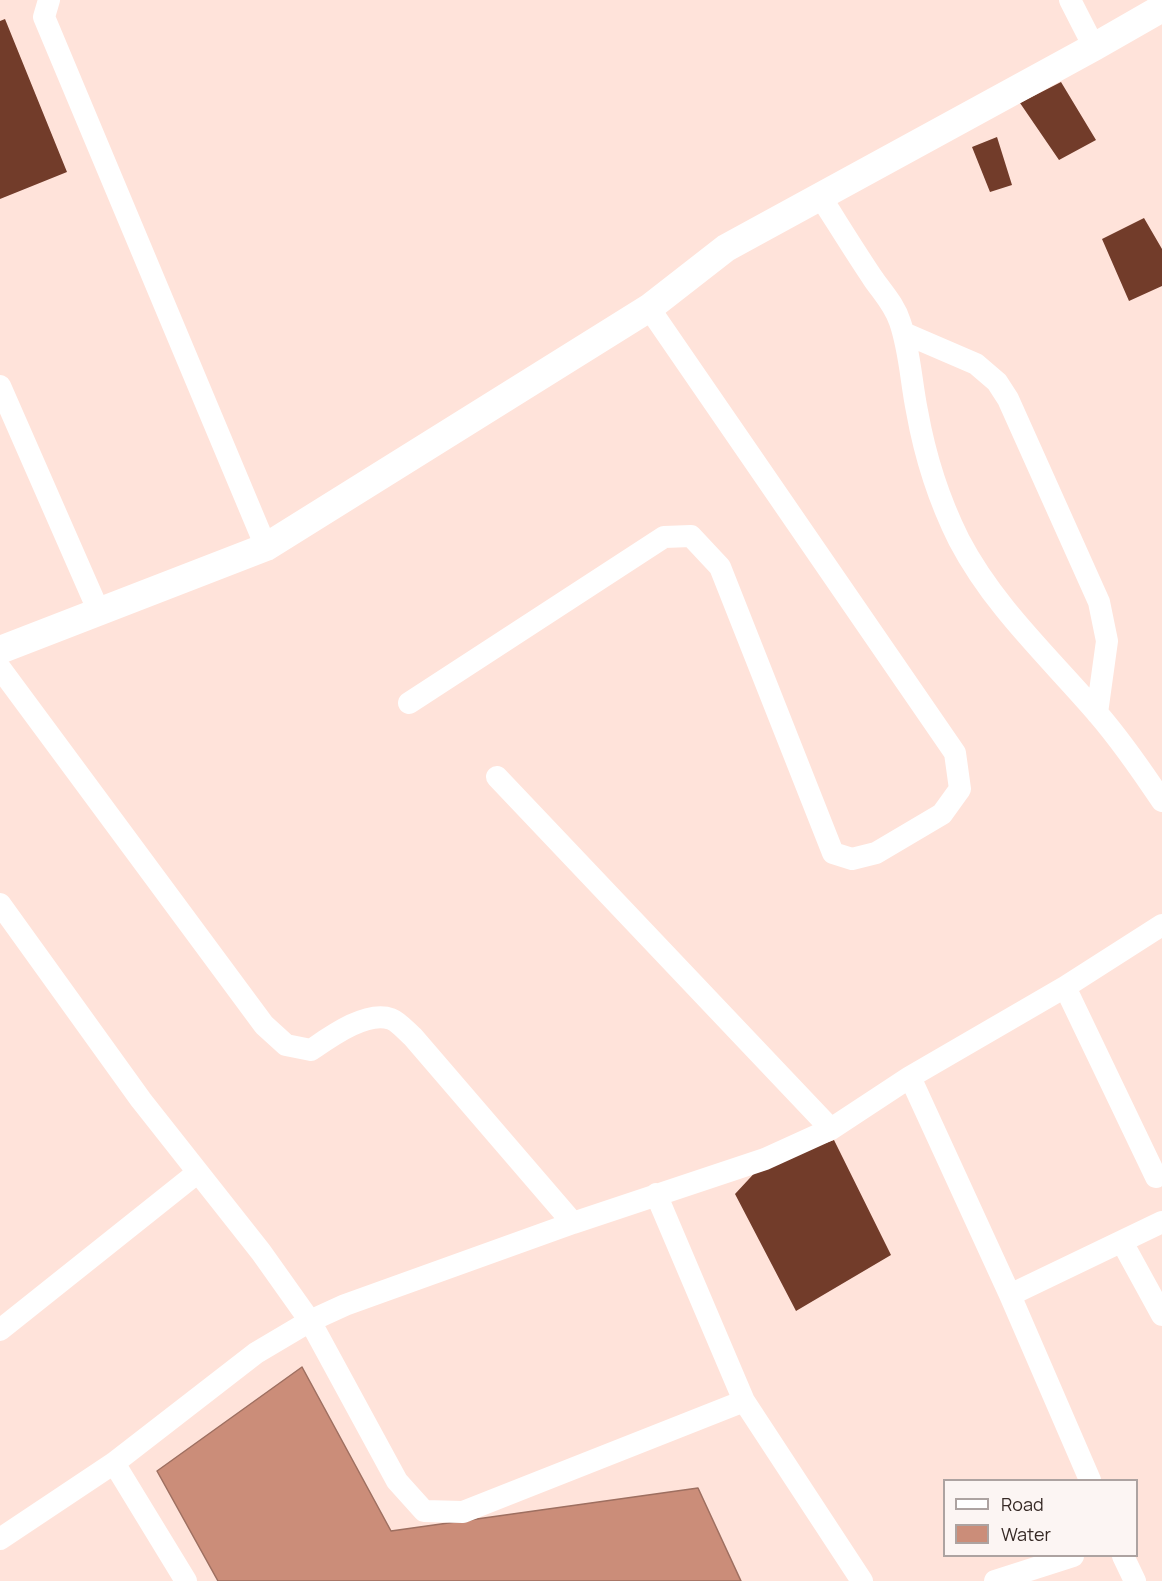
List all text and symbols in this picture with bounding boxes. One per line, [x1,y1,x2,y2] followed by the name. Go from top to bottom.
[943,1479,1138,1557] legend
[1001,1492,1044,1516] text: Road
[1001,1522,1051,1546] text: Water

